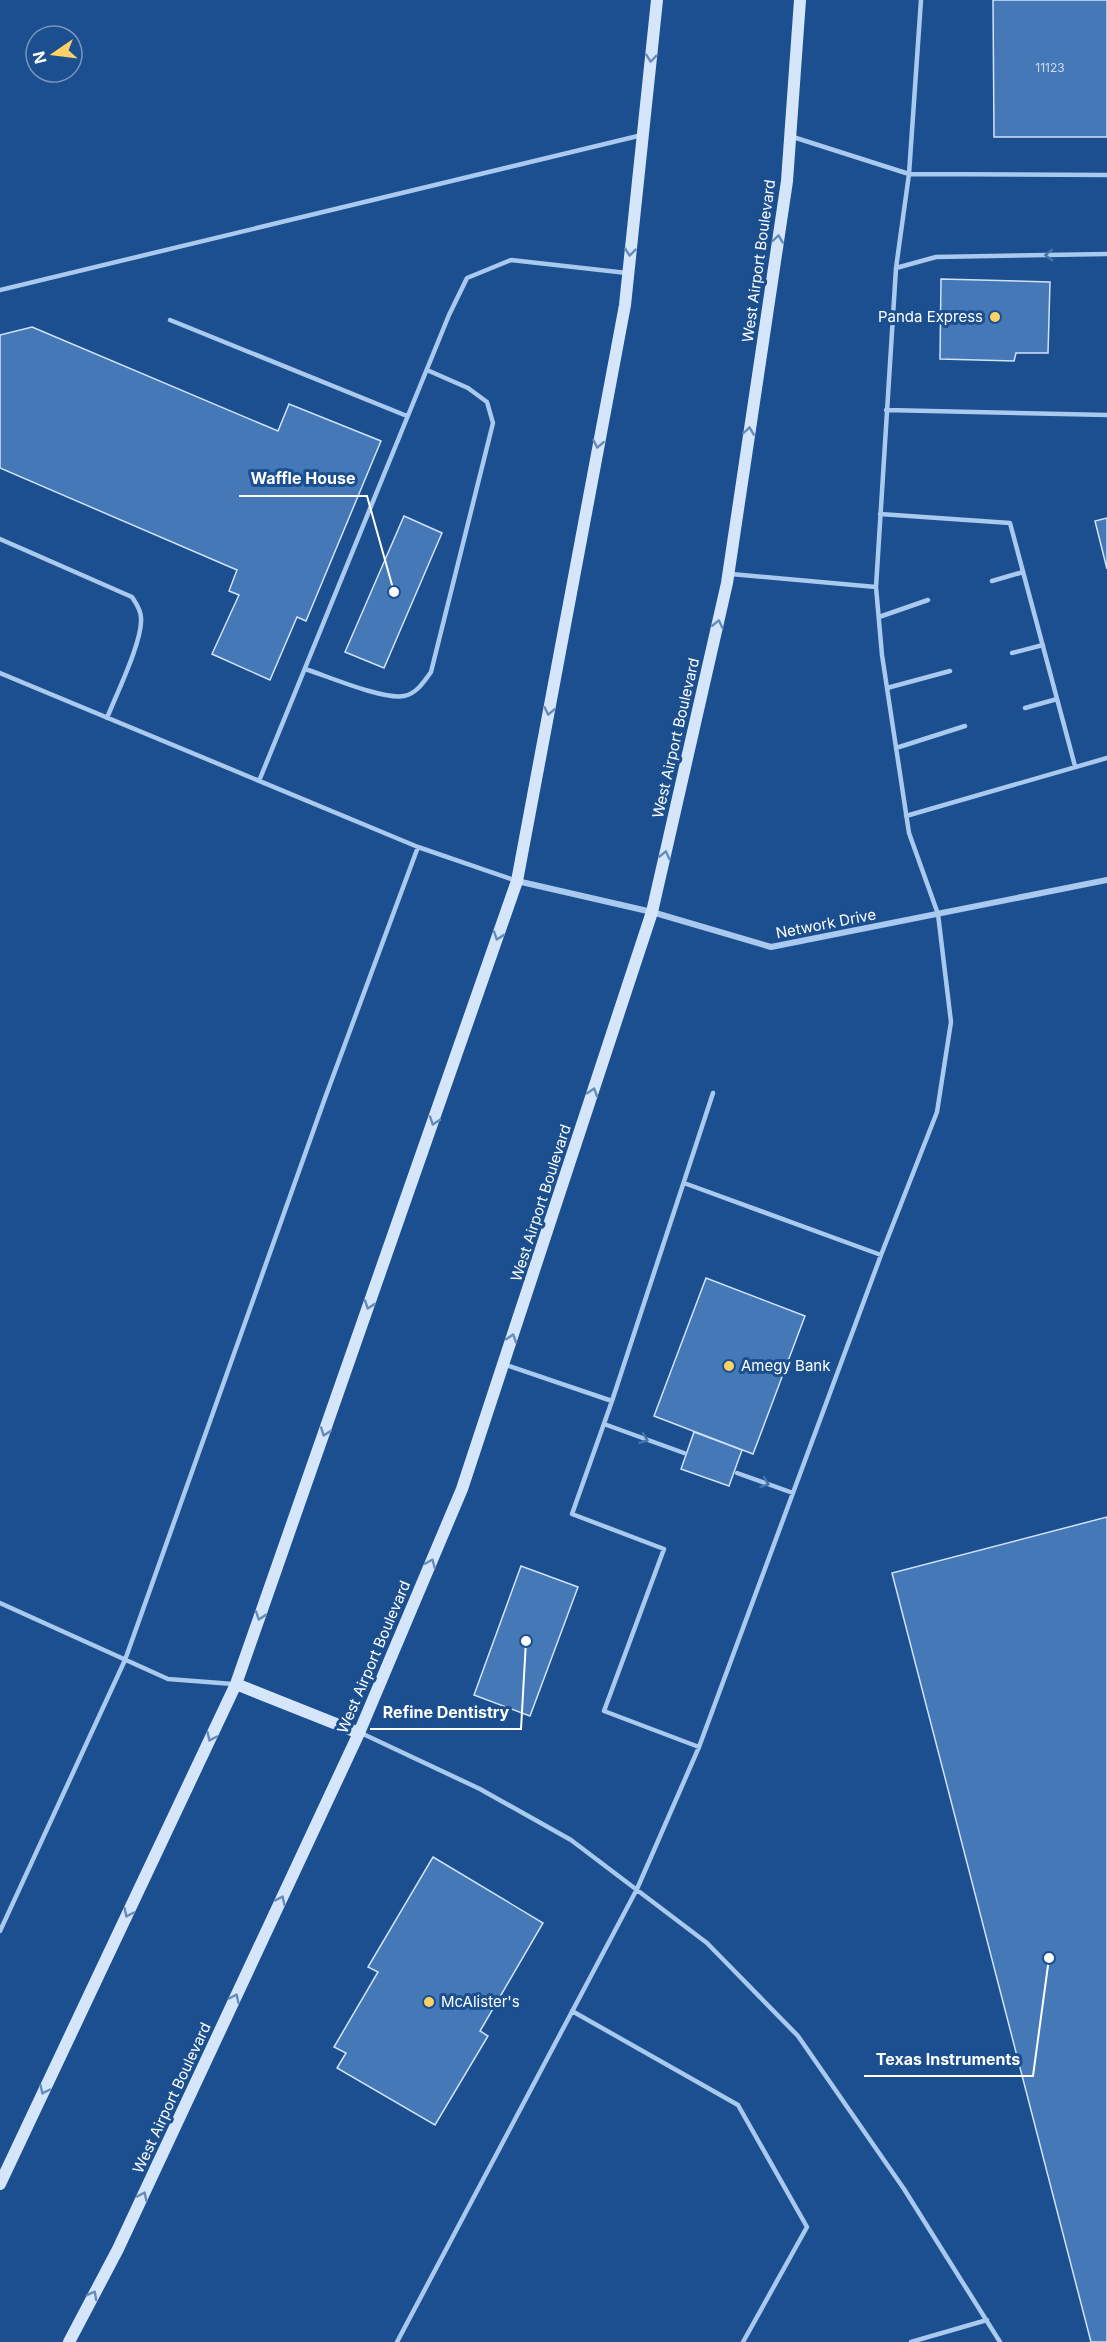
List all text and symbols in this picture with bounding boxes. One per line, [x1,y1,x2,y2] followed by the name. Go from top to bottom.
[24,24,84,84] north arrow
[28,49,51,66] text: N
[645,54,658,63] one-way arrow
[1035,60,1065,75] house number: 11123
[738,178,779,343] street label: West Airport Boulevard
[772,234,784,243] one-way arrow
[624,248,637,257] one-way arrow
[1044,249,1053,261] one-way arrow
[878,307,983,326] place label: Panda Express
[988,310,1002,324] marker: Panda Express
[743,427,755,436] one-way arrow
[593,440,605,449] one-way arrow
[239,462,367,496] callout: Waffle House
[251,468,355,488] text: Waffle House
[710,619,723,629] one-way arrow
[648,656,703,820] street label: West Airport Boulevard
[543,706,555,716] one-way arrow
[657,850,670,860] one-way arrow
[774,904,878,943] street label: Network Drive
[493,930,505,941] one-way arrow
[585,1087,598,1098] one-way arrow
[429,1115,442,1126] one-way arrow
[506,1122,575,1284] street label: West Airport Boulevard
[364,1299,377,1309] one-way arrow
[505,1333,518,1344] one-way arrow
[741,1356,831,1375] place label: Amegy Bank
[722,1359,736,1373] marker: Amegy Bank
[319,1426,332,1437] one-way arrow
[638,1431,649,1444] one-way arrow
[759,1475,770,1488] one-way arrow
[424,1558,436,1569] one-way arrow
[333,1578,414,1736] street label: West Airport Boulevard
[254,1610,267,1621] one-way arrow
[370,1695,521,1729] callout: Refine Dentistry
[383,1702,510,1722] text: Refine Dentistry
[206,1731,218,1742] one-way arrow
[273,1896,285,1907] one-way arrow
[123,1907,135,1918] one-way arrow
[441,1992,520,2011] place label: McAlister's
[227,1994,239,2005] one-way arrow
[422,1995,436,2009] marker: McAlister's
[128,2019,215,2176] street label: West Airport Boulevard
[864,2042,1033,2076] callout: Texas Instruments
[876,2049,1020,2069] text: Texas Instruments
[40,2083,52,2094] one-way arrow
[135,2191,147,2202] one-way arrow
[86,2291,98,2302] one-way arrow

